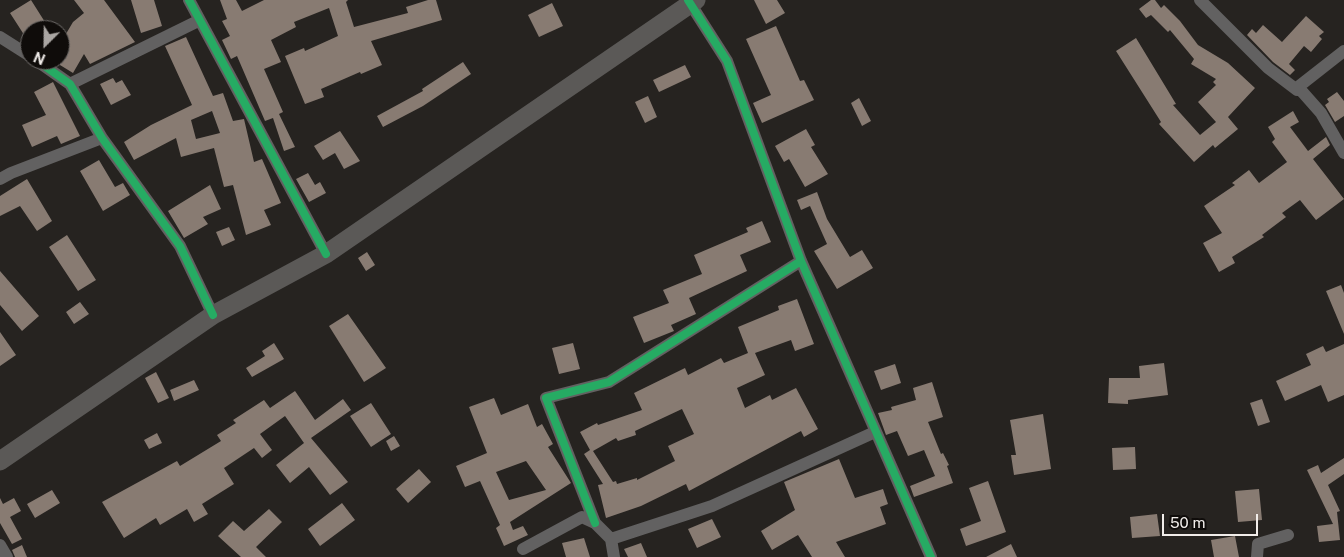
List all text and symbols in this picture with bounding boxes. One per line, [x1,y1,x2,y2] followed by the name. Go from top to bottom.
[20,20,70,70] north arrow
[31,48,48,67] text: N
[1164,504,1260,536] scale bar
[1170,514,1205,531] text: 50 m

